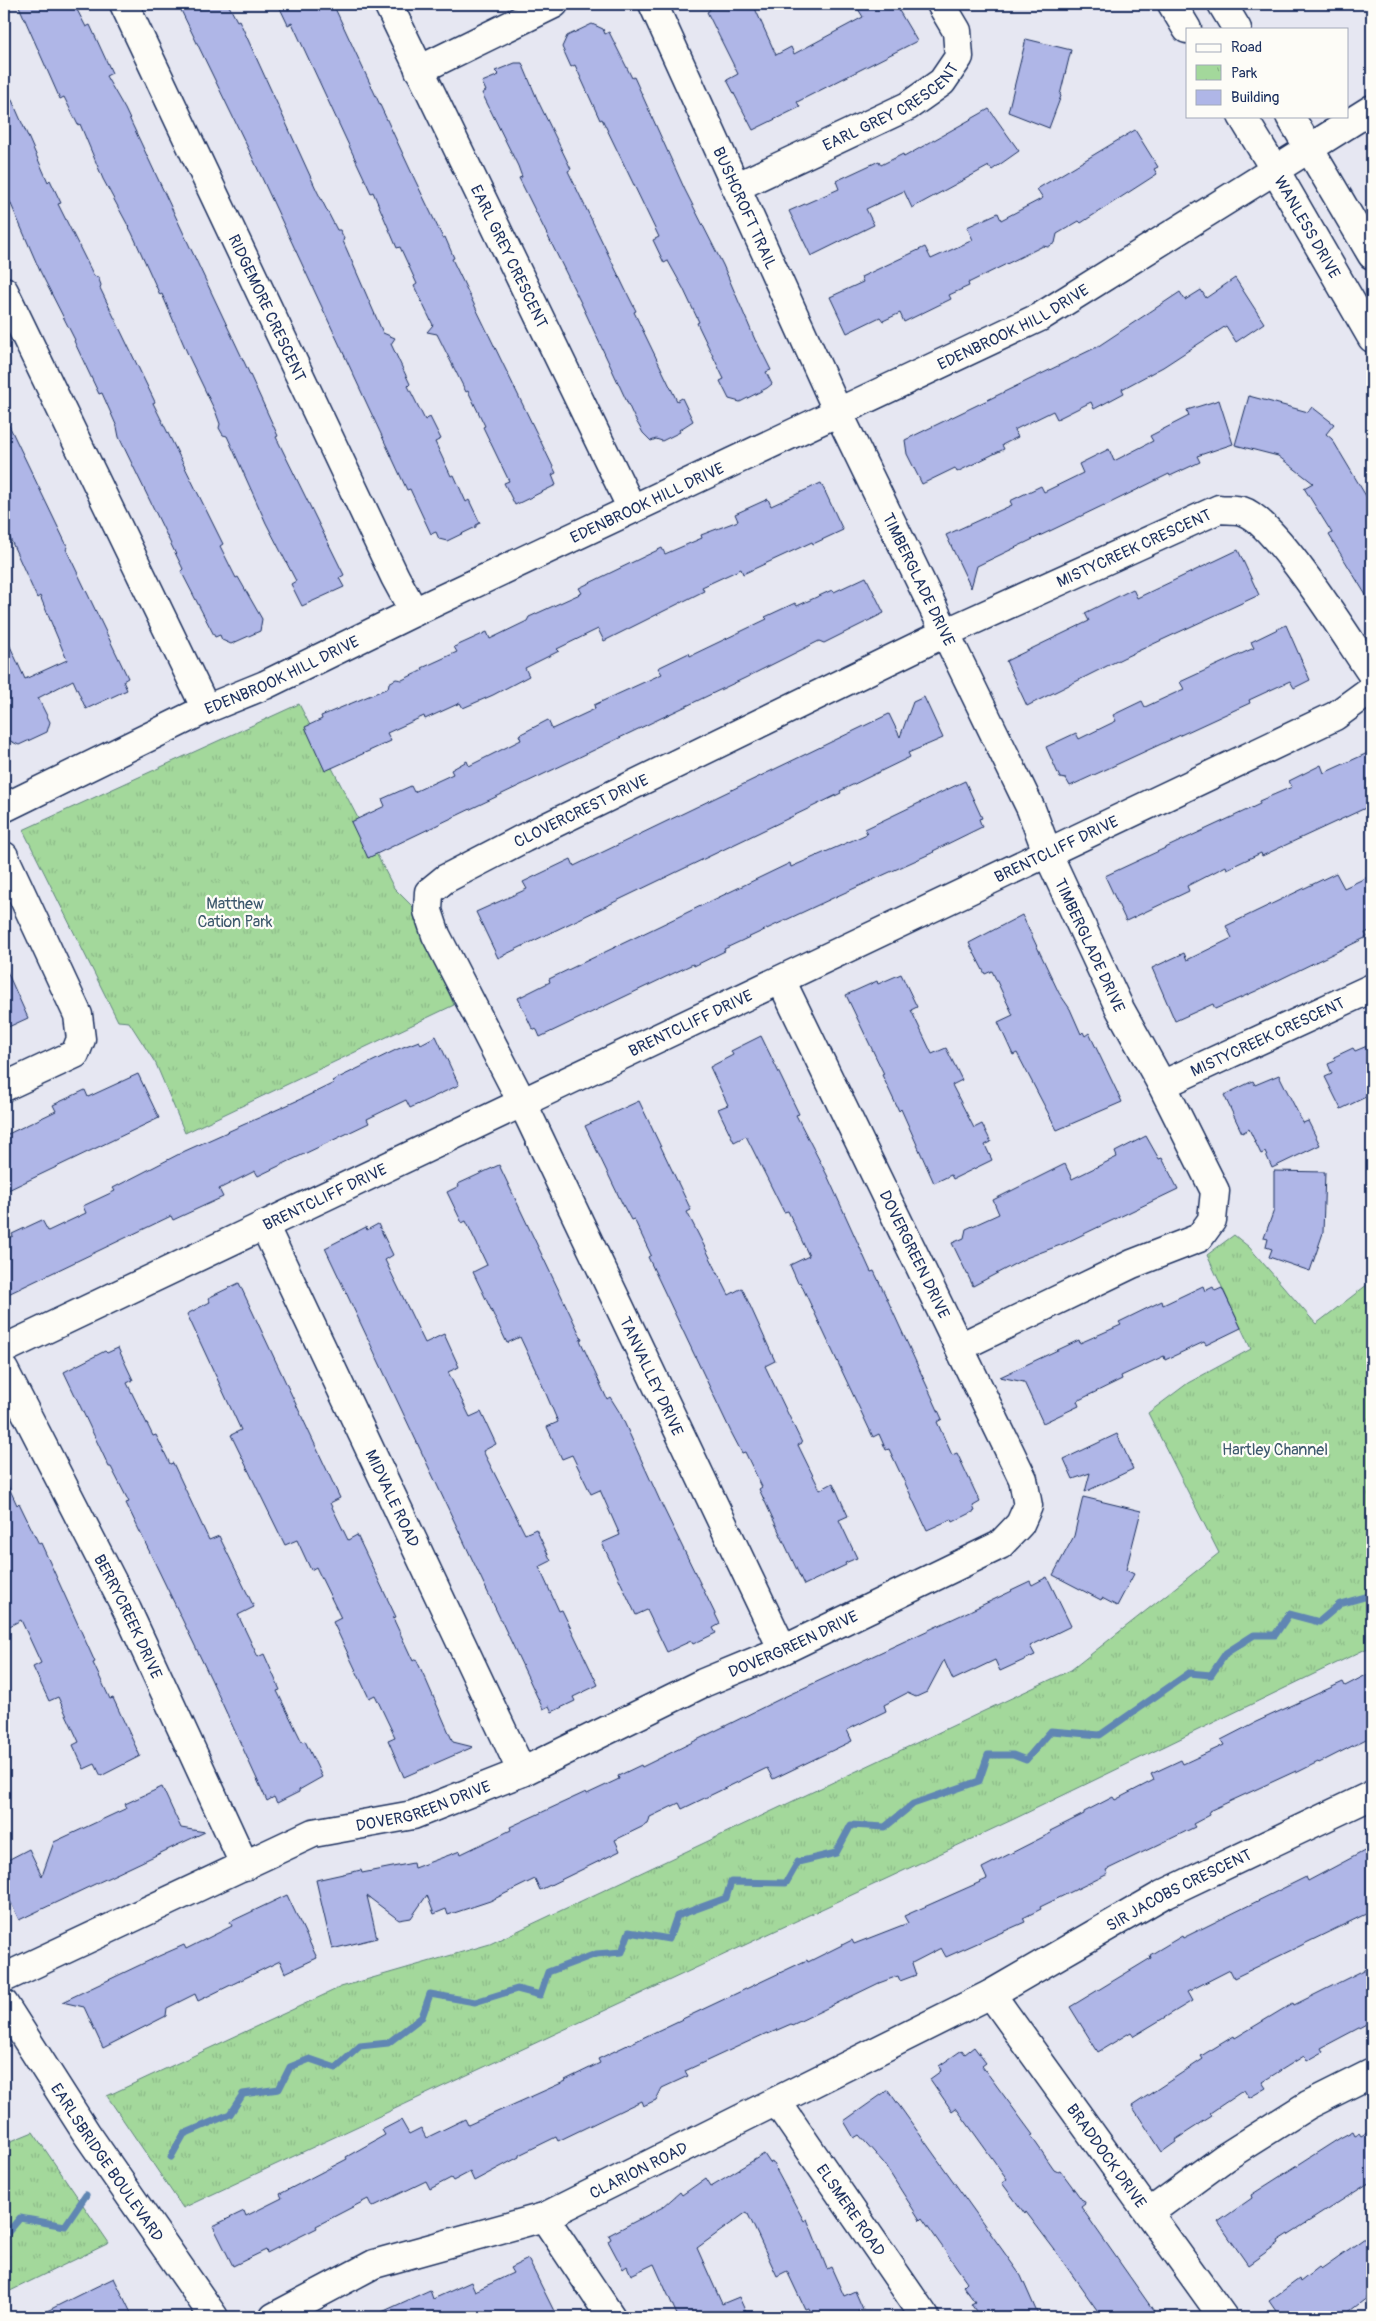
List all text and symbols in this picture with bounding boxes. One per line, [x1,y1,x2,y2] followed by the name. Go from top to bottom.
[1186,28,1348,118] legend
[1231,38,1262,57] text: Road
[820,59,963,156] street label: EARL GREY CRESCENT
[1231,64,1258,83] text: Park
[1231,88,1279,107] text: Building
[708,144,781,273] street label: BUSHCROFT TRAIL
[1270,173,1344,282] street label: WANLESS DRIVE
[466,182,552,331] street label: EARL GREY CRESCENT
[223,231,310,385] street label: RIDGEMORE CRESCENT
[934,280,1093,375] street label: EDENBROOK HILL DRIVE
[567,458,727,548] street label: EDENBROOK HILL DRIVE
[1054,505,1215,592] street label: MISTYCREEK CRESCENT
[878,510,959,649] street label: TIMBERGLADE DRIVE
[202,632,362,719] street label: EDENBROOK HILL DRIVE
[511,770,652,853] street label: CLOVERCREST DRIVE
[991,812,1122,887] street label: BRENTCLIFF DRIVE
[1050,875,1129,1016] street label: TIMBERGLADE DRIVE
[197,894,273,932] park label: Matthew Cation Park
[626,986,756,1061] street label: BRENTCLIFF DRIVE
[1187,993,1348,1081] street label: MISTYCREEK CRESCENT
[260,1159,390,1235] street label: BRENTCLIFF DRIVE
[874,1187,954,1322] street label: DOVERGREEN DRIVE
[615,1314,687,1439] street label: TANVALLEY DRIVE
[1222,1440,1328,1460] park label: Hartley Channel
[360,1447,423,1551] street label: MIDVALE ROAD
[89,1551,166,1682] street label: BERRYCREEK DRIVE
[725,1606,861,1682] street label: DOVERGREEN DRIVE
[354,1776,494,1836] street label: DOVERGREEN DRIVE
[1103,1845,1255,1936] street label: SIR JACOBS CRESCENT
[46,2080,167,2246] street label: EARLSBRIDGE BOULEVARD
[1062,2100,1150,2212] street label: BRADDOCK DRIVE
[586,2138,691,2204] street label: CLARION ROAD
[812,2161,889,2260] street label: ELSMERE ROAD

